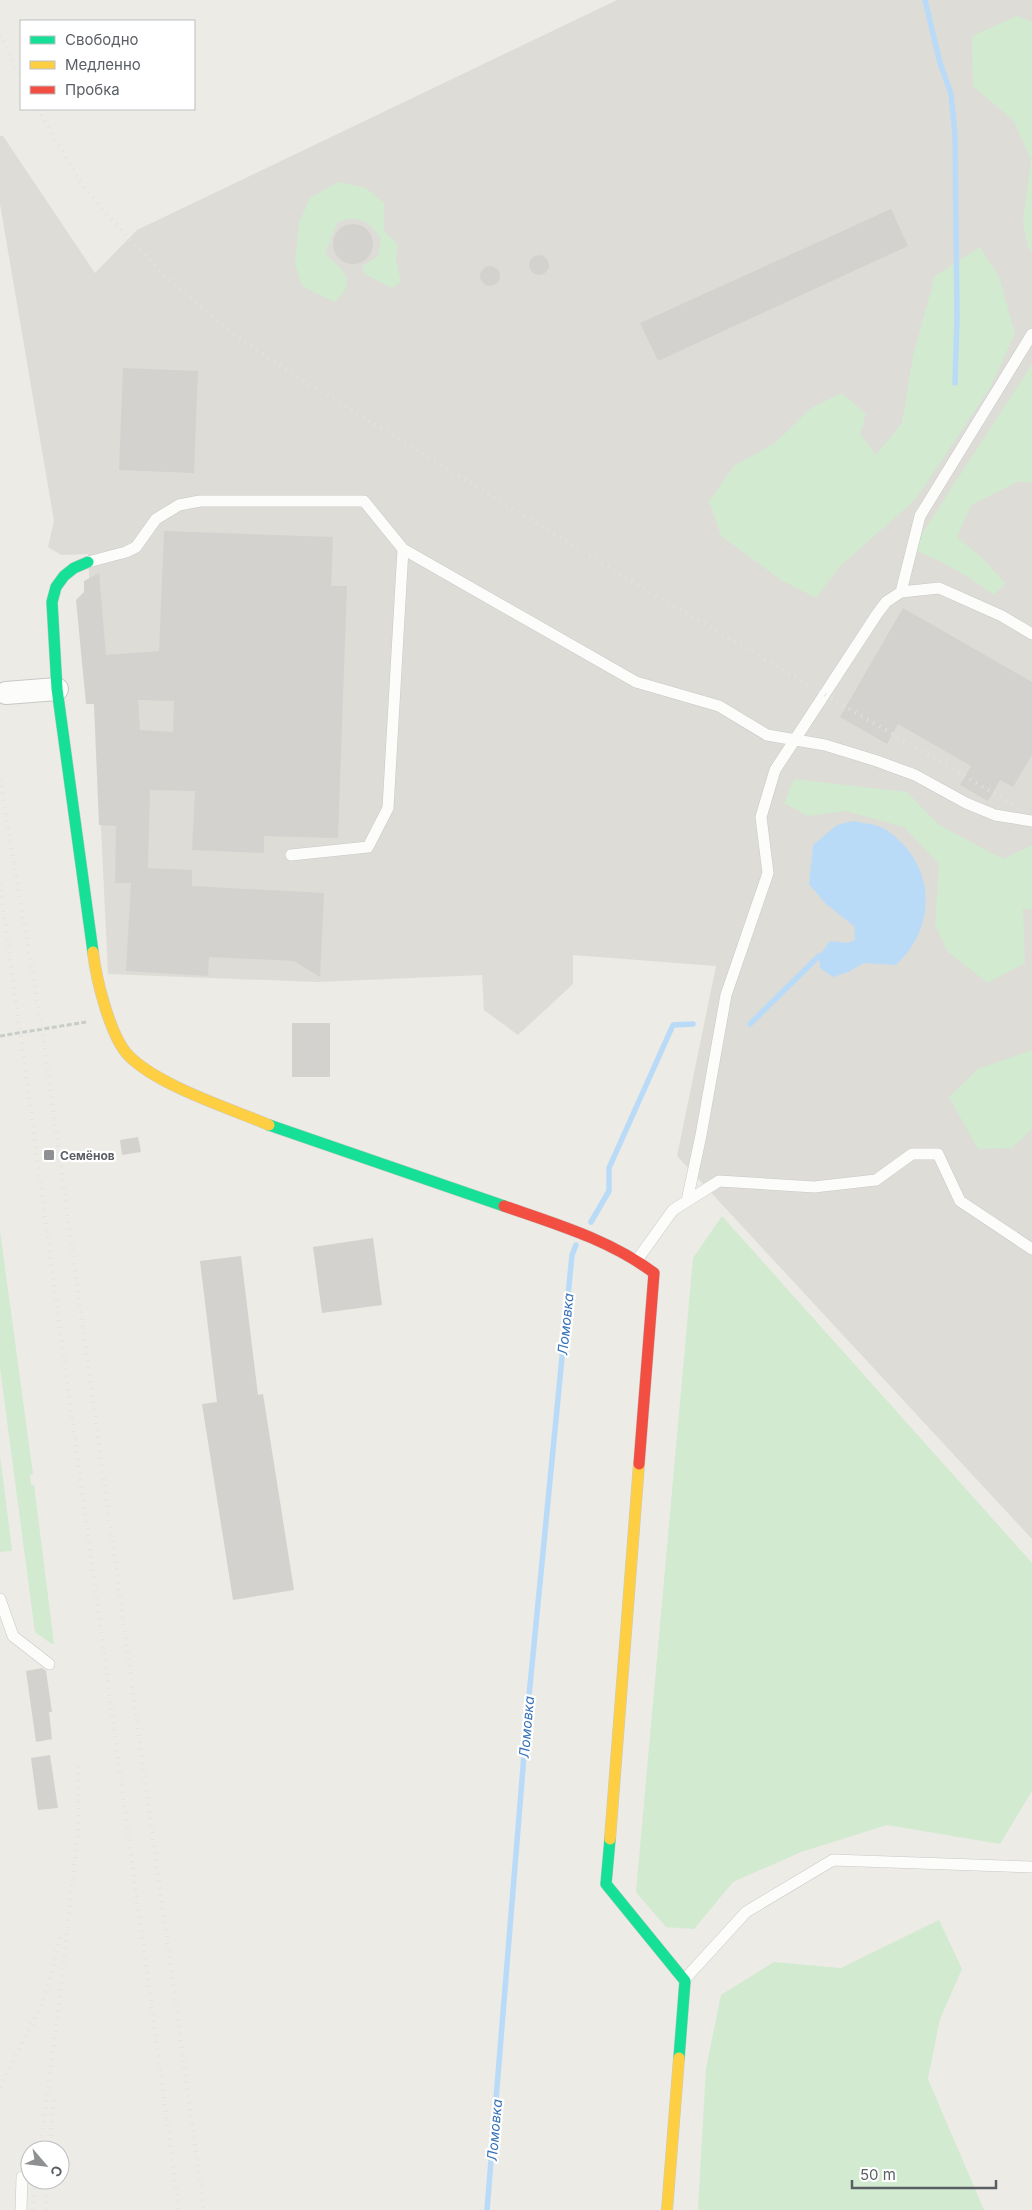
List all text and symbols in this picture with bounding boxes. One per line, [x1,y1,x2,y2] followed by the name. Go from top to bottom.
[20,20,195,110] legend
[65,30,139,49] text: Свободно
[65,55,141,74] text: Медленно
[65,80,120,99] text: Пробка
[42,1148,56,1162] marker: Семёнов
[60,1148,115,1163] place label: Семёнов
[553,1292,577,1356] water label: Ломовка
[515,1695,537,1759] water label: Ломовка
[483,2098,505,2162] water label: Ломовка
[20,2140,70,2190] north arrow
[852,2158,996,2190] scale bar
[47,2163,67,2180] text: С
[860,2165,896,2184] text: 50 m

